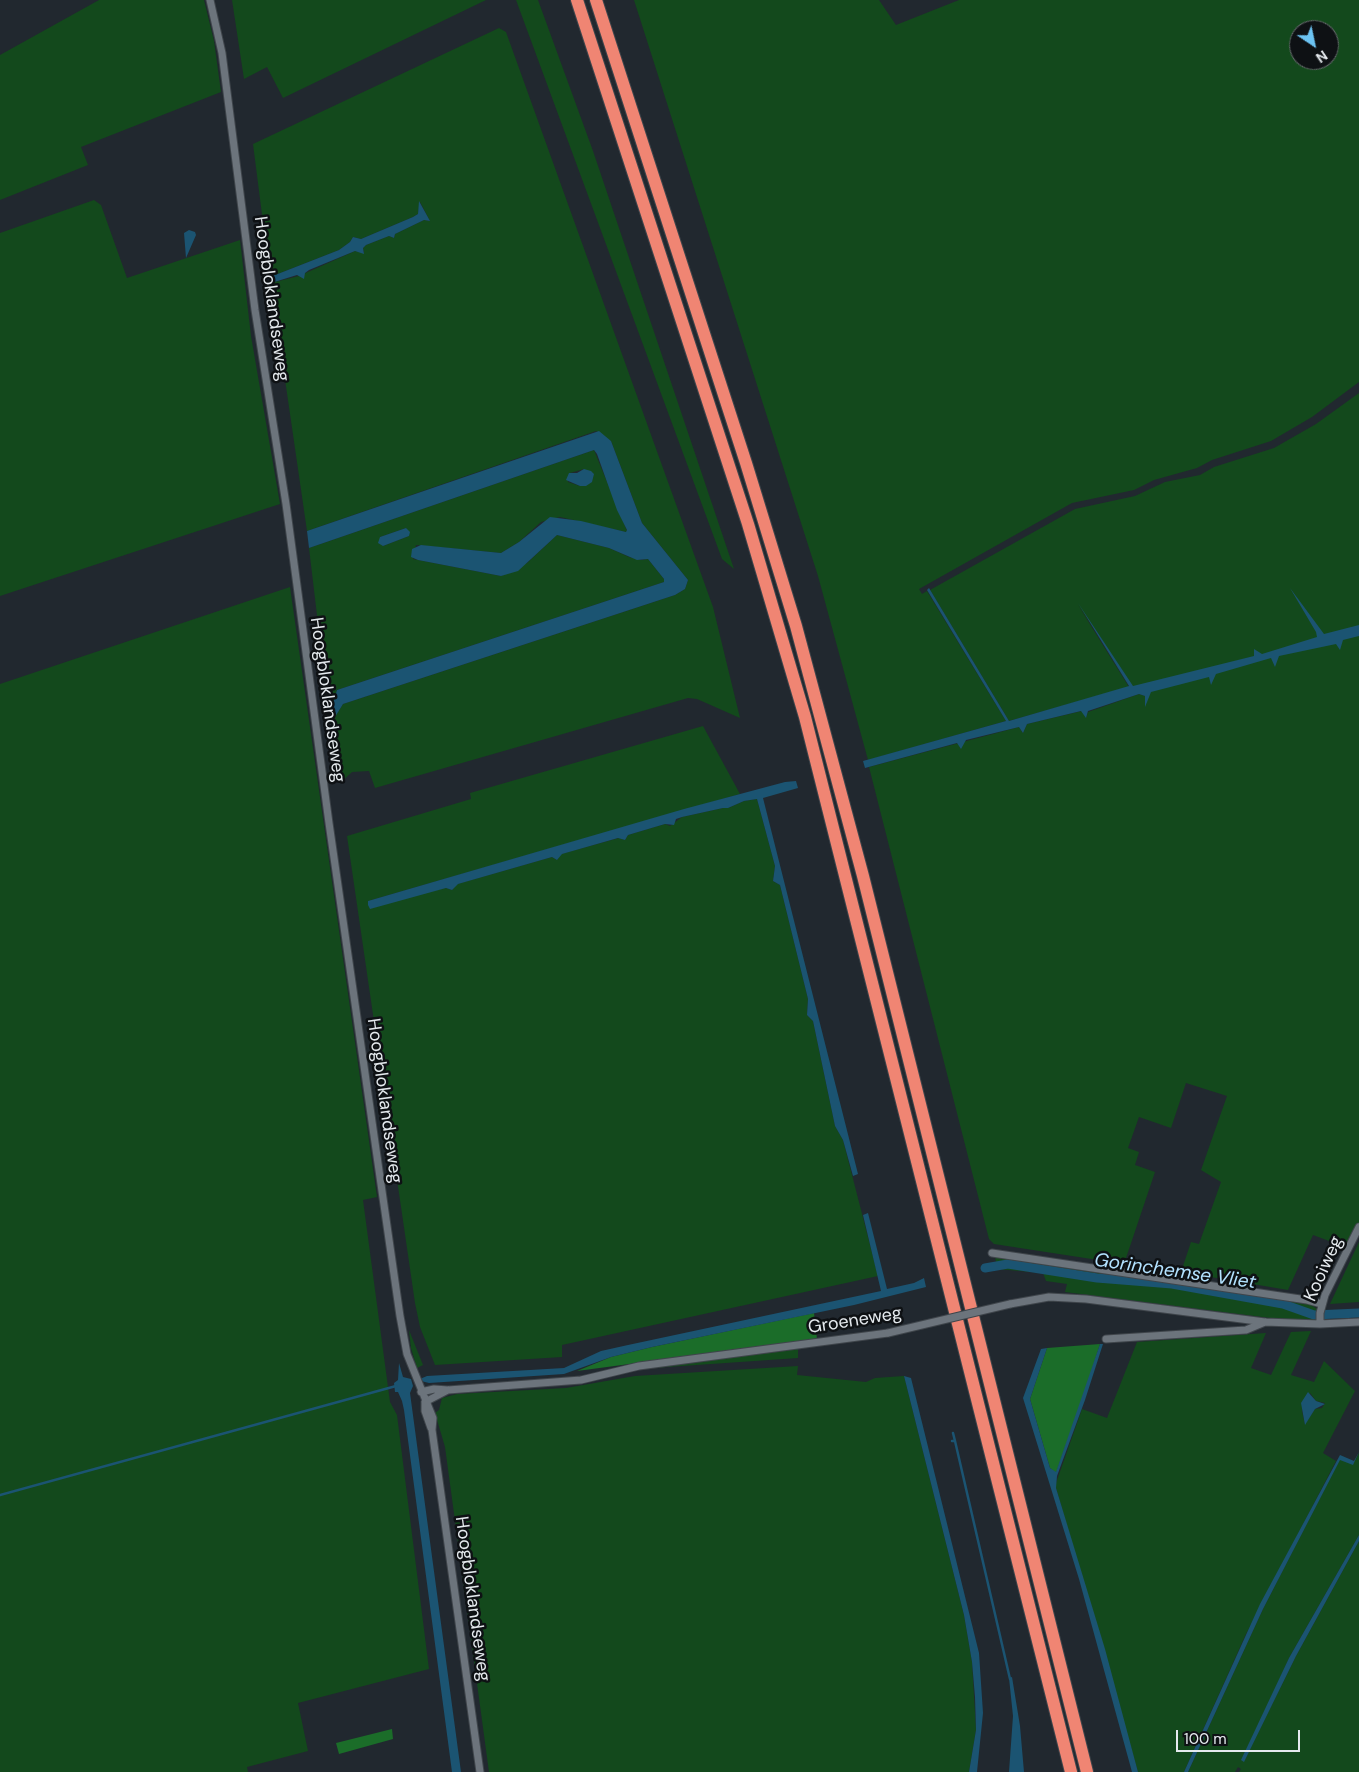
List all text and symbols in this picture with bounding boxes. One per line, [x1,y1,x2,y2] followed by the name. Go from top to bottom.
[1289,20,1339,70] north arrow
[1313,46,1331,67] text: N
[249,215,293,383] street label: Hoogbloklandseweg
[305,616,349,784] street label: Hoogbloklandseweg
[362,1017,406,1185] street label: Hoogbloklandseweg
[1300,1233,1348,1305] street label: Kooiweg
[1093,1249,1257,1295] water label: Gorinchemse Vliet
[807,1303,903,1339] street label: Groeneweg
[450,1515,494,1683] street label: Hoogbloklandseweg
[1179,1720,1303,1752] scale bar
[1184,1729,1227,1749] text: 100 m

